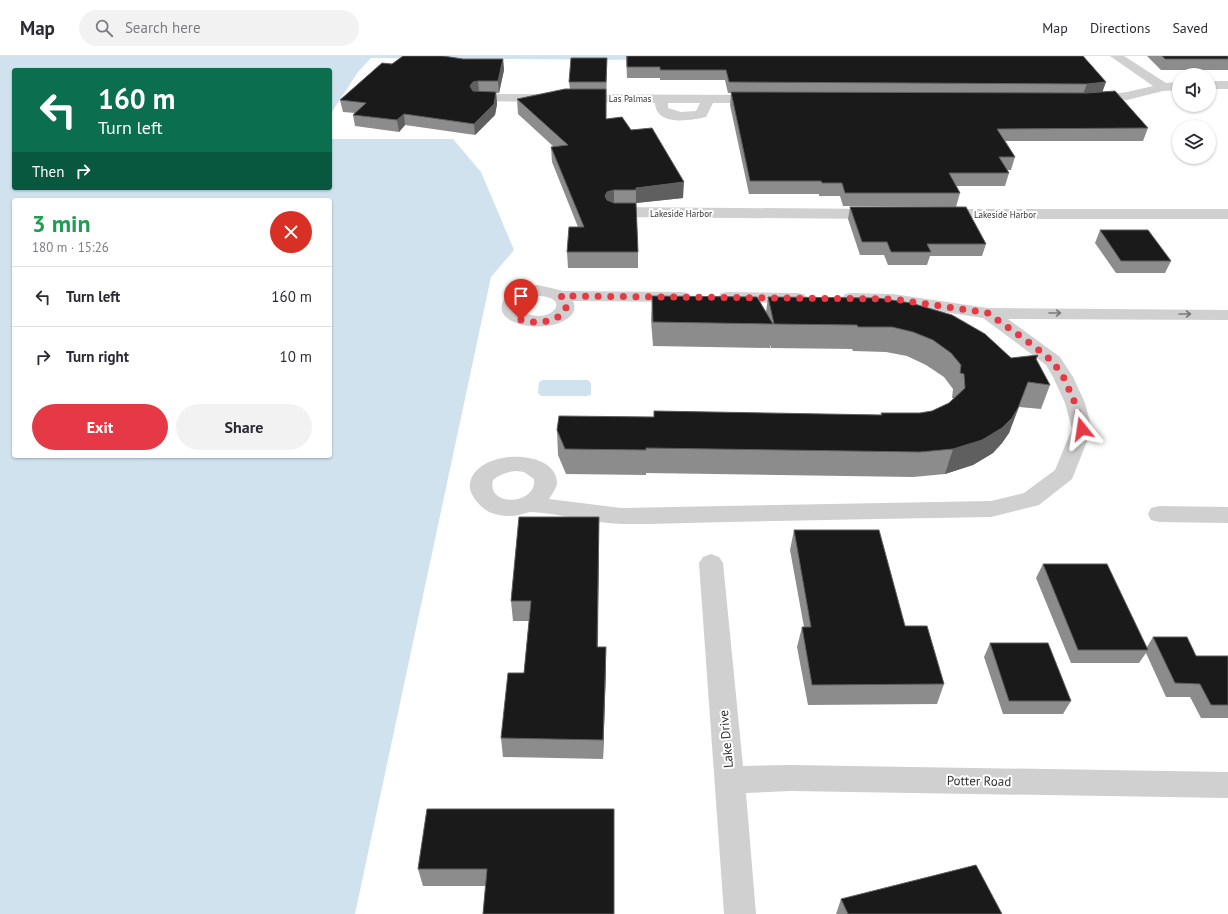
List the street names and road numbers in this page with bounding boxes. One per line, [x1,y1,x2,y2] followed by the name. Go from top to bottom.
[609,93,651,104] street label: Las Palmas
[650,208,712,219] street label: Lakeside Harbor
[974,209,1036,220] street label: Lakeside Harbor
[715,709,737,769] street label: Lake Drive
[947,772,1011,790] street label: Potter Road

